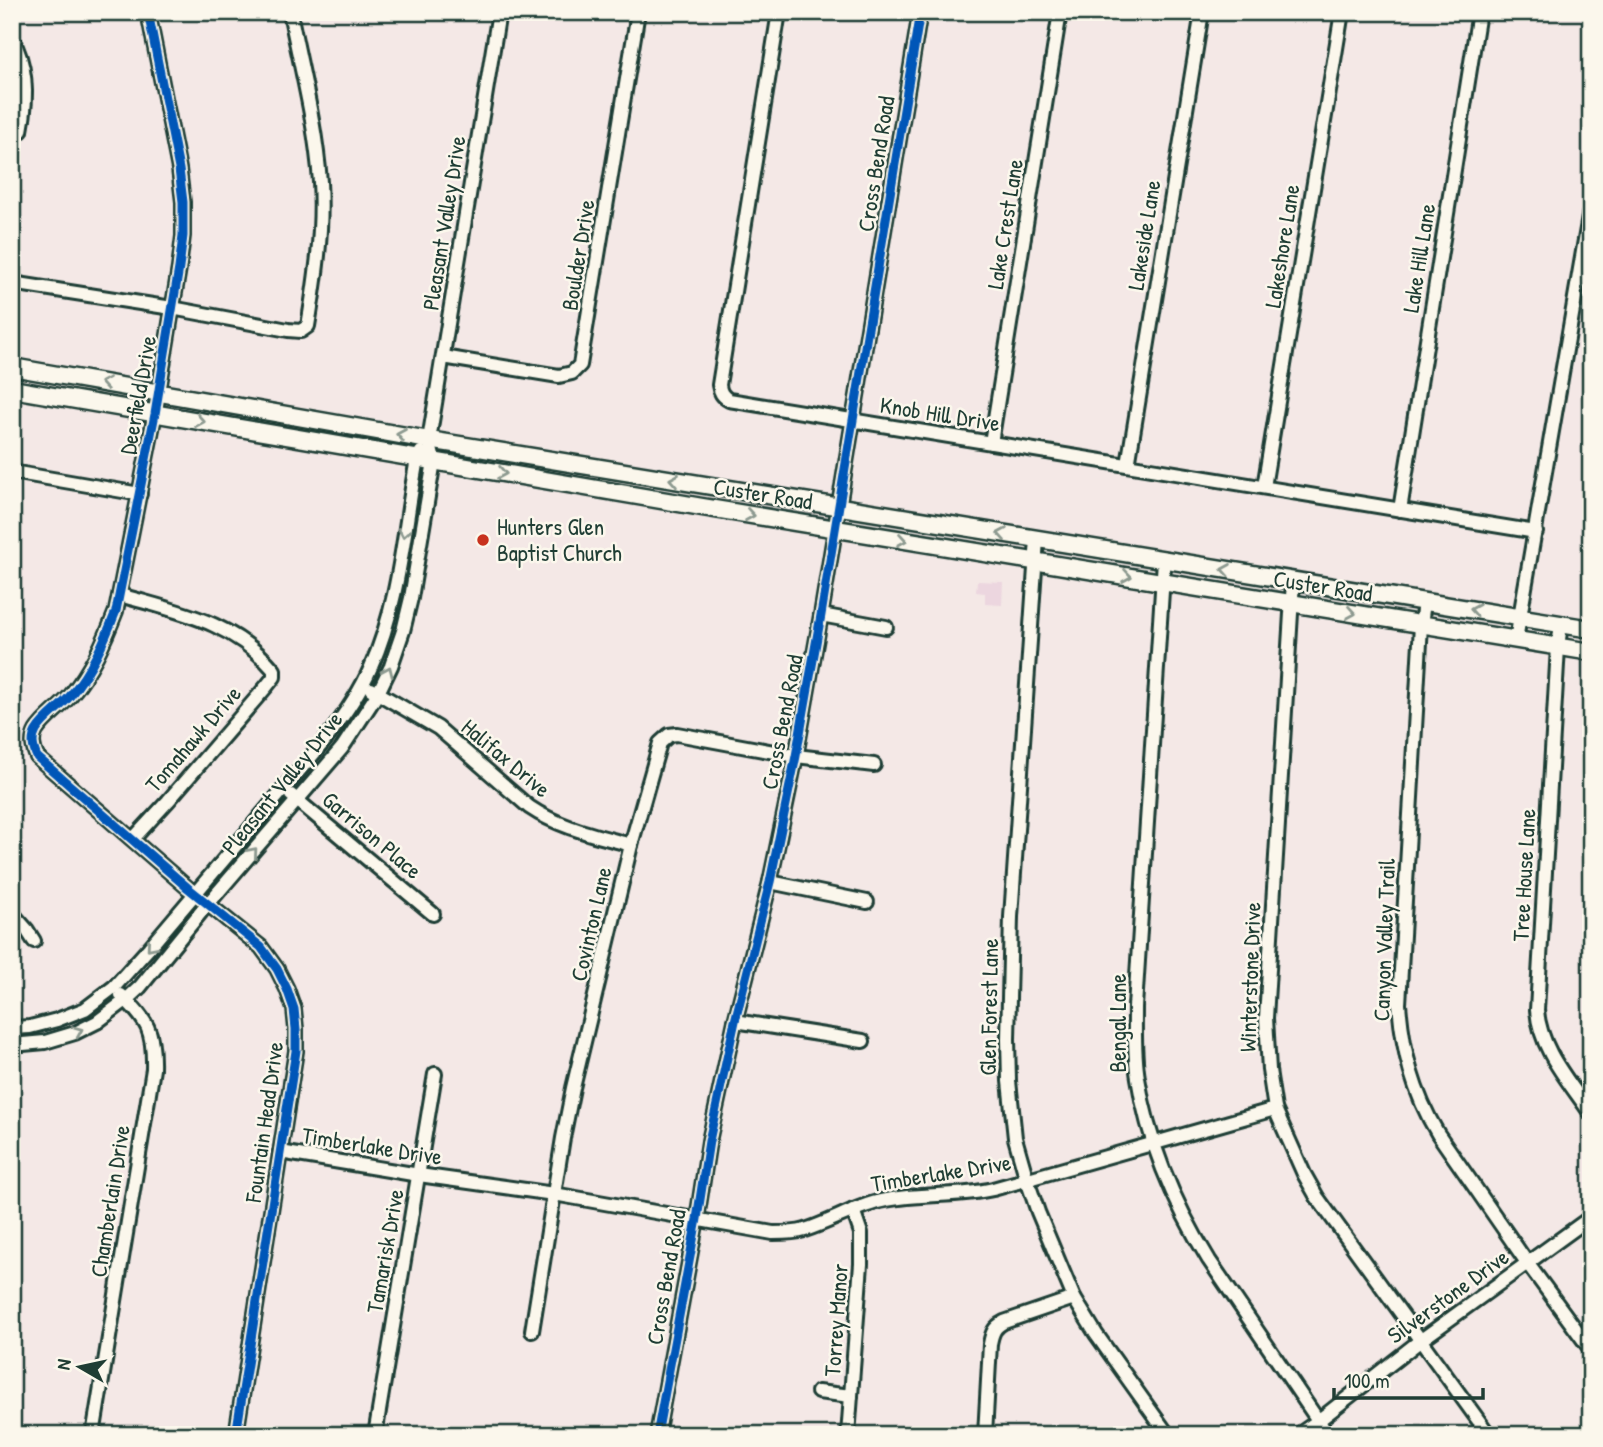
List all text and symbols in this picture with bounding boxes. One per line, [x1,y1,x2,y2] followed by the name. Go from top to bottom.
[849,94,902,234] street label: Cross Bend Road
[414,134,473,312] street label: Pleasant Valley Drive
[979,157,1030,291] street label: Lake Crest Lane
[1120,178,1167,292] street label: Lakeside Lane
[1256,182,1307,310] street label: Lakeshore Lane
[553,197,602,313] street label: Boulder Drive
[1395,201,1442,315] street label: Lake Hill Lane
[112,333,163,457] street label: Deerfield Drive
[99,376,111,391] one-way arrow
[878,389,1002,438] street label: Knob Hill Drive
[194,413,206,428] one-way arrow
[396,428,407,443] one-way arrow
[496,465,508,480] one-way arrow
[711,470,815,517] street label: Custer Road
[668,473,680,488] one-way arrow
[744,507,756,522] one-way arrow
[497,511,622,568] place label: Hunters Glen Baptist Church
[398,527,413,539] one-way arrow
[996,527,1008,542] one-way arrow
[475,532,491,548] marker: Hunters Glen Baptist Church
[896,532,908,547] one-way arrow
[1271,562,1375,609] street label: Custer Road
[1220,563,1232,578] one-way arrow
[1121,568,1133,583] one-way arrow
[1469,603,1481,618] one-way arrow
[1345,606,1357,621] one-way arrow
[753,652,810,792] street label: Cross Bend Road
[380,665,394,678] one-way arrow
[138,679,248,799] street label: Tomahawk Drive
[214,704,349,861] street label: Pleasant Valley Drive
[455,711,557,804] street label: Halifax Drive
[316,784,429,885] street label: Garrison Place
[1505,808,1542,942] street label: Tree House Lane
[245,847,257,860] one-way arrow
[1365,857,1402,1022] street label: Canyon Valley Trail
[562,864,619,984] street label: Covinton Lane
[1231,902,1268,1052] street label: Winterstone Drive
[147,937,159,950] one-way arrow
[972,938,1005,1076] street label: Glen Forest Lane
[1102,974,1133,1073] street label: Bengal Lane
[72,1025,84,1039] one-way arrow
[237,1040,290,1205] street label: Fountain Head Drive
[300,1119,444,1172] street label: Timberlake Drive
[82,1123,137,1279] street label: Chamberlain Drive
[869,1146,1013,1199] street label: Timberlake Drive
[358,1186,411,1315] street label: Tamarisk Drive
[638,1207,693,1347] street label: Cross Bend Road
[1381,1241,1515,1350] street label: Silverstone Drive
[816,1262,855,1377] street label: Torrey Manor
[46,1332,116,1402] north arrow
[1334,1356,1482,1400] scale bar
[50,1357,77,1371] text: N
[1344,1366,1390,1395] text: 100 m

